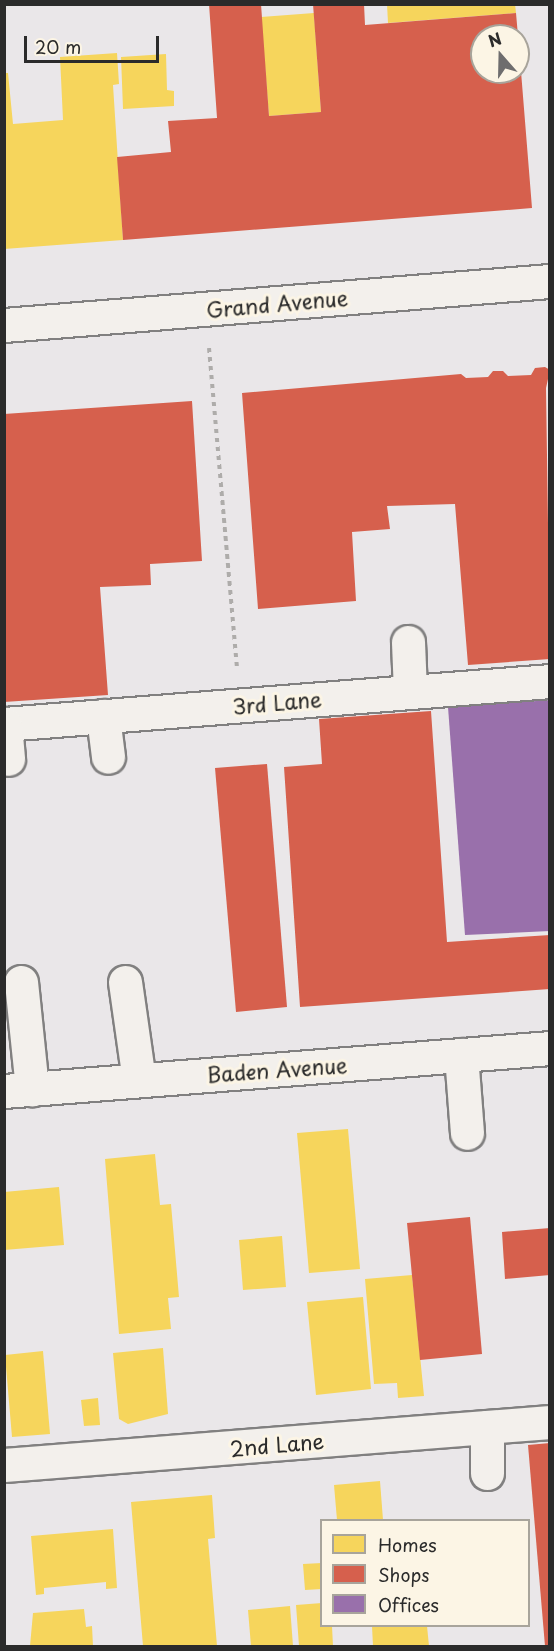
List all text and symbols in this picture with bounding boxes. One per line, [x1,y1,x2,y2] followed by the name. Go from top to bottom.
[27,24,162,62] scale bar
[470,24,530,84] north arrow
[484,26,505,52] text: N
[35,33,81,60] text: 20 m
[205,284,349,322] street label: Grand Avenue
[230,685,324,719] street label: 3rd Lane
[205,1051,349,1087] street label: Baden Avenue
[228,1427,326,1461] street label: 2nd Lane
[320,1519,530,1627] legend
[378,1531,436,1558] text: Homes
[378,1561,429,1588] text: Shops
[378,1591,439,1618] text: Offices

